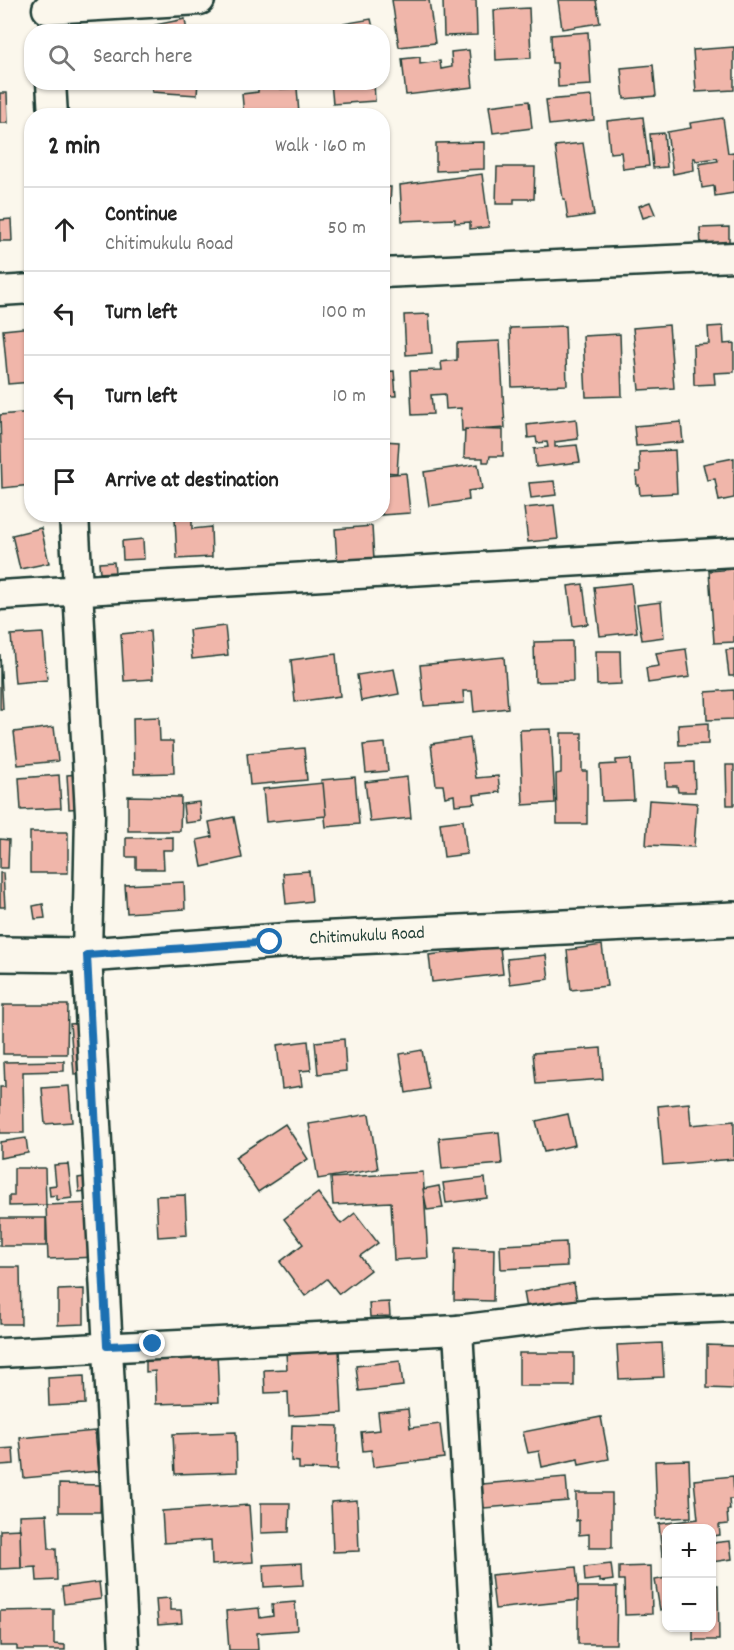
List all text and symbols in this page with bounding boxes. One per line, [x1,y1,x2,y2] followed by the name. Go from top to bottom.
[24,24,390,90] search box
[45,41,78,74] icon: search
[93,42,192,73] text: Search here
[48,129,100,166] text: 2 min
[275,133,366,161] text: Walk · 160 m
[105,200,177,231] text: Continue
[48,213,81,246] icon: ahead
[328,215,366,243] text: 50 m
[105,231,233,259] text: Chitimukulu Road
[48,297,81,330] icon: left
[105,298,177,329] text: Turn left
[322,299,366,327] text: 100 m
[48,381,81,414] icon: left
[105,382,177,413] text: Turn left
[332,383,366,411] text: 10 m
[48,465,81,498] icon: arrive
[105,466,279,497] text: Arrive at destination
[309,921,425,953] street label: Chitimukulu Road
[256,928,282,954] route start
[139,1330,165,1356] route end
[662,1524,716,1632] map controls
[662,1524,716,1578] button: +
[662,1578,716,1632] button: −

